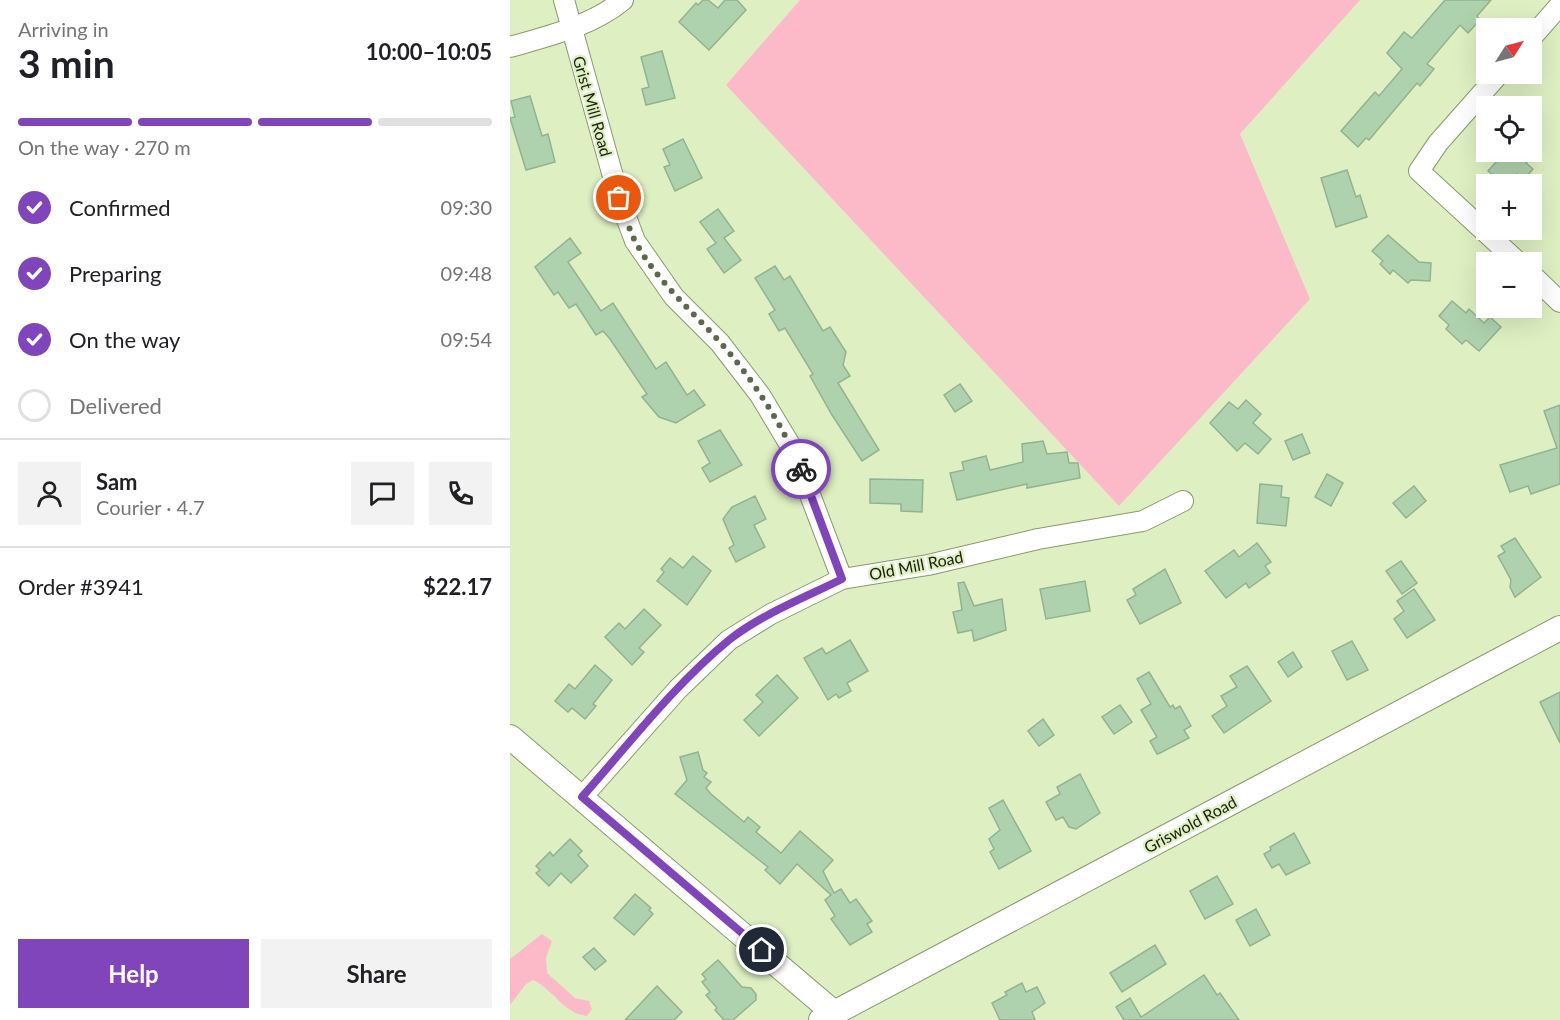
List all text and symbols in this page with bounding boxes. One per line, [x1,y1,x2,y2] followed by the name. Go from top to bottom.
[18,17,109,41] text: Arriving in
[1476,18,1542,84] north arrow
[1476,18,1542,318] map controls
[366,38,492,65] text: 10:00–10:05
[18,40,115,86] text: 3 min
[570,54,616,158] street label: Grist Mill Road
[1476,96,1542,162] button: locate
[18,135,191,159] text: On the way · 270 m
[593,172,644,223] pin
[1476,174,1542,240] button: +
[602,181,635,214] icon: bag
[18,191,51,224] icon: check
[69,194,171,221] text: Confirmed
[441,195,492,219] text: 09:30
[1476,252,1542,318] button: −
[18,257,51,290] icon: check
[69,260,161,287] text: Preparing
[441,261,492,285] text: 09:48
[18,323,51,356] icon: check
[69,326,180,353] text: On the way
[441,327,492,351] text: 09:54
[69,392,162,419] text: Delivered
[771,439,831,499] courier
[785,453,818,486] icon: bike
[18,462,81,525] button: person
[351,462,414,525] button: chat
[429,462,492,525] button: phone
[96,468,138,495] text: Sam
[96,495,205,519] text: Courier · 4.7
[867,547,965,583] street label: Old Mill Road
[18,573,144,600] text: Order #3941
[423,573,492,600] text: $22.17
[1141,792,1239,856] street label: Griswold Road
[736,924,787,975] pin
[745,933,778,966] icon: home
[18,939,249,1008] button: Help
[261,939,492,1008] button: Share

